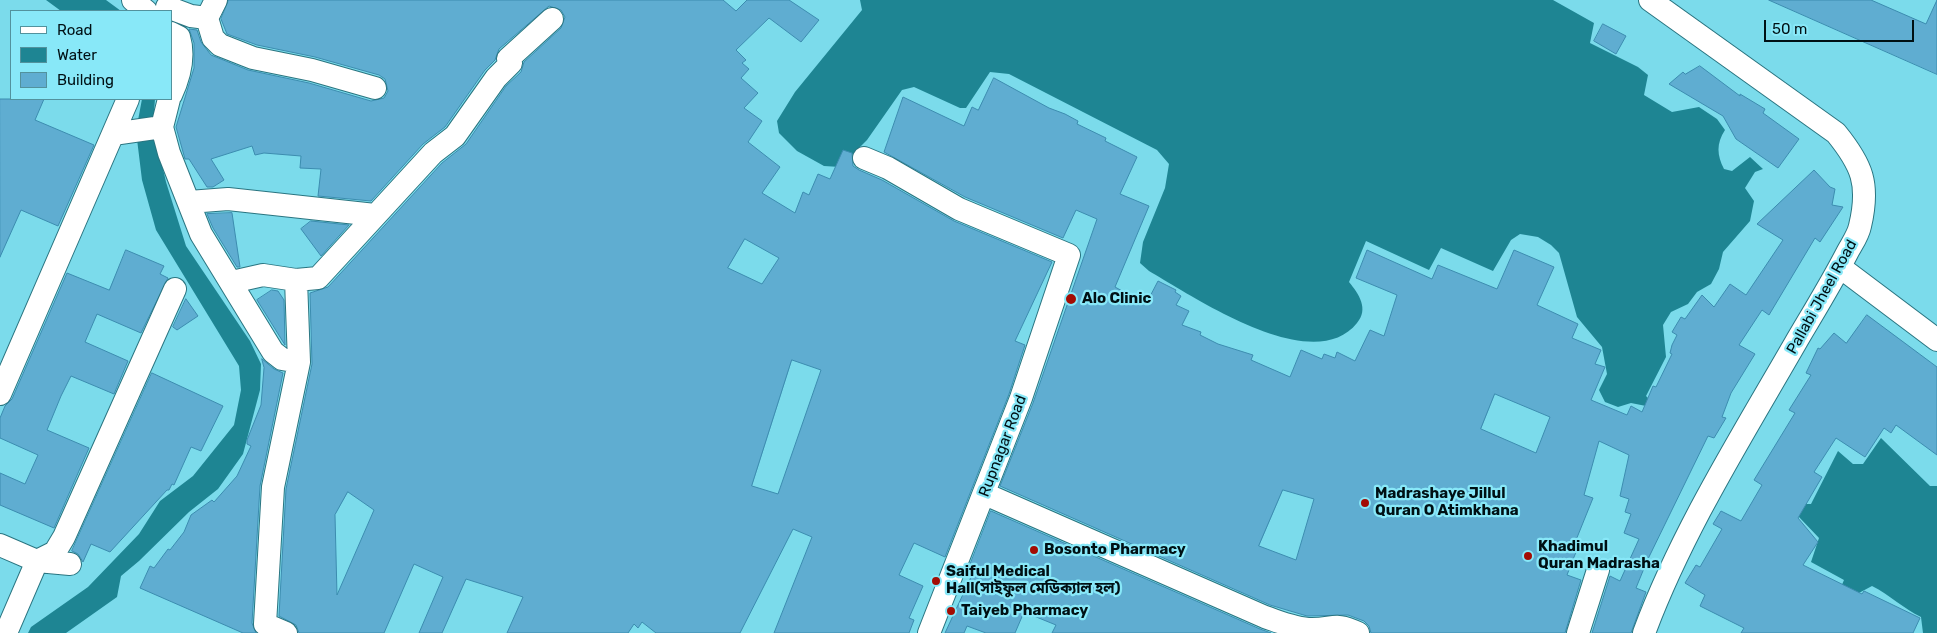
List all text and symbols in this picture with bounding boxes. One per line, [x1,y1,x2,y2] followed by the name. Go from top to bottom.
[10,10,172,100] legend
[1767,10,1917,42] scale bar
[1772,20,1807,38] text: 50 m
[57,21,93,39] text: Road
[57,46,97,64] text: Water
[57,71,114,89] text: Building
[1783,237,1861,357] street label: Pallabi Jheel Road
[1082,290,1151,308] place label: Alo Clinic
[1064,292,1078,306] marker: Alo Clinic
[975,393,1031,499] street label: Rupnagar Road
[1375,485,1519,520] place label: Madrashaye Jillul Quran O Atimkhana
[1359,497,1371,509] marker: Madrashaye Jillul Quran O Atimkhana
[1538,538,1660,573] place label: Khadimul Quran Madrasha
[1044,541,1186,559] place label: Bosonto Pharmacy
[1028,544,1040,556] marker: Bosonto Pharmacy
[1522,550,1534,562] marker: Khadimul Quran Madrasha
[946,563,1120,598] place label: Saiful Medical Hall(সাইফুল মেডিক্যাল হল)
[930,575,942,587] marker: Saiful Medical Hall(সাইফুল মেডিক্যাল হল)
[961,602,1088,620] place label: Taiyeb Pharmacy
[945,605,957,617] marker: Taiyeb Pharmacy

